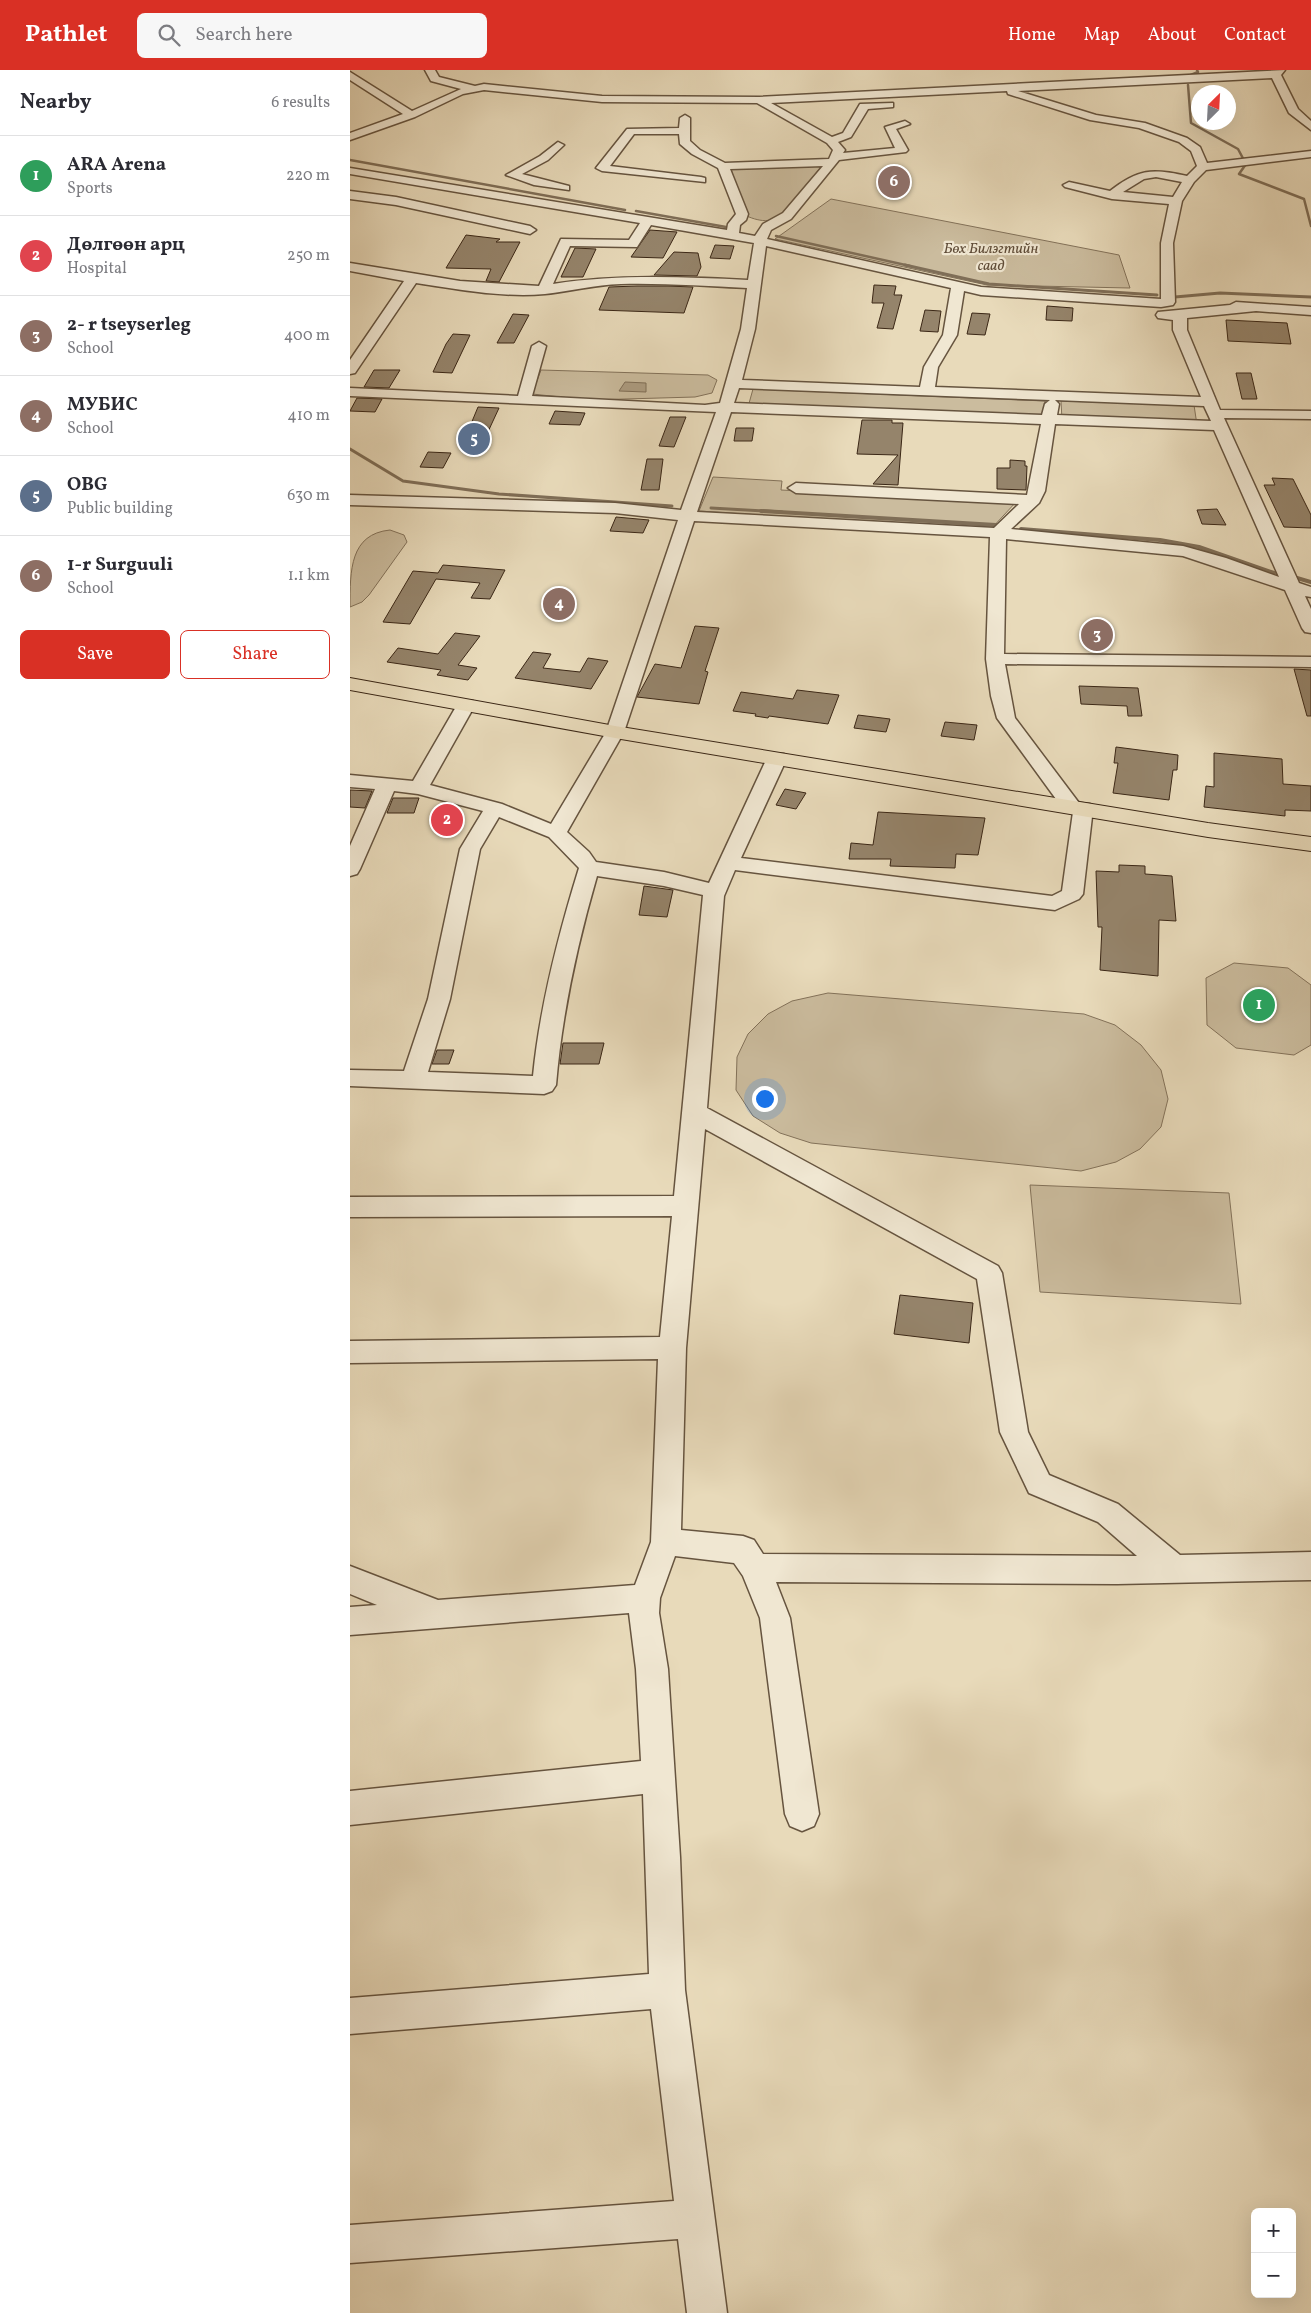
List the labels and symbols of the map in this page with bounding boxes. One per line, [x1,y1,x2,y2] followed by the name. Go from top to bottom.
[1191,85,1236,130] north arrow
[878,163,910,201] pin: 6
[944,239,1038,277] park label: Бөх Билэгтийн саад
[458,420,490,458] pin: 5
[543,585,575,623] pin: 4
[1081,616,1113,654] pin: 3
[431,801,463,839] pin: 2
[1243,986,1275,1024] pin: 1
[752,1086,778,1112] your location

